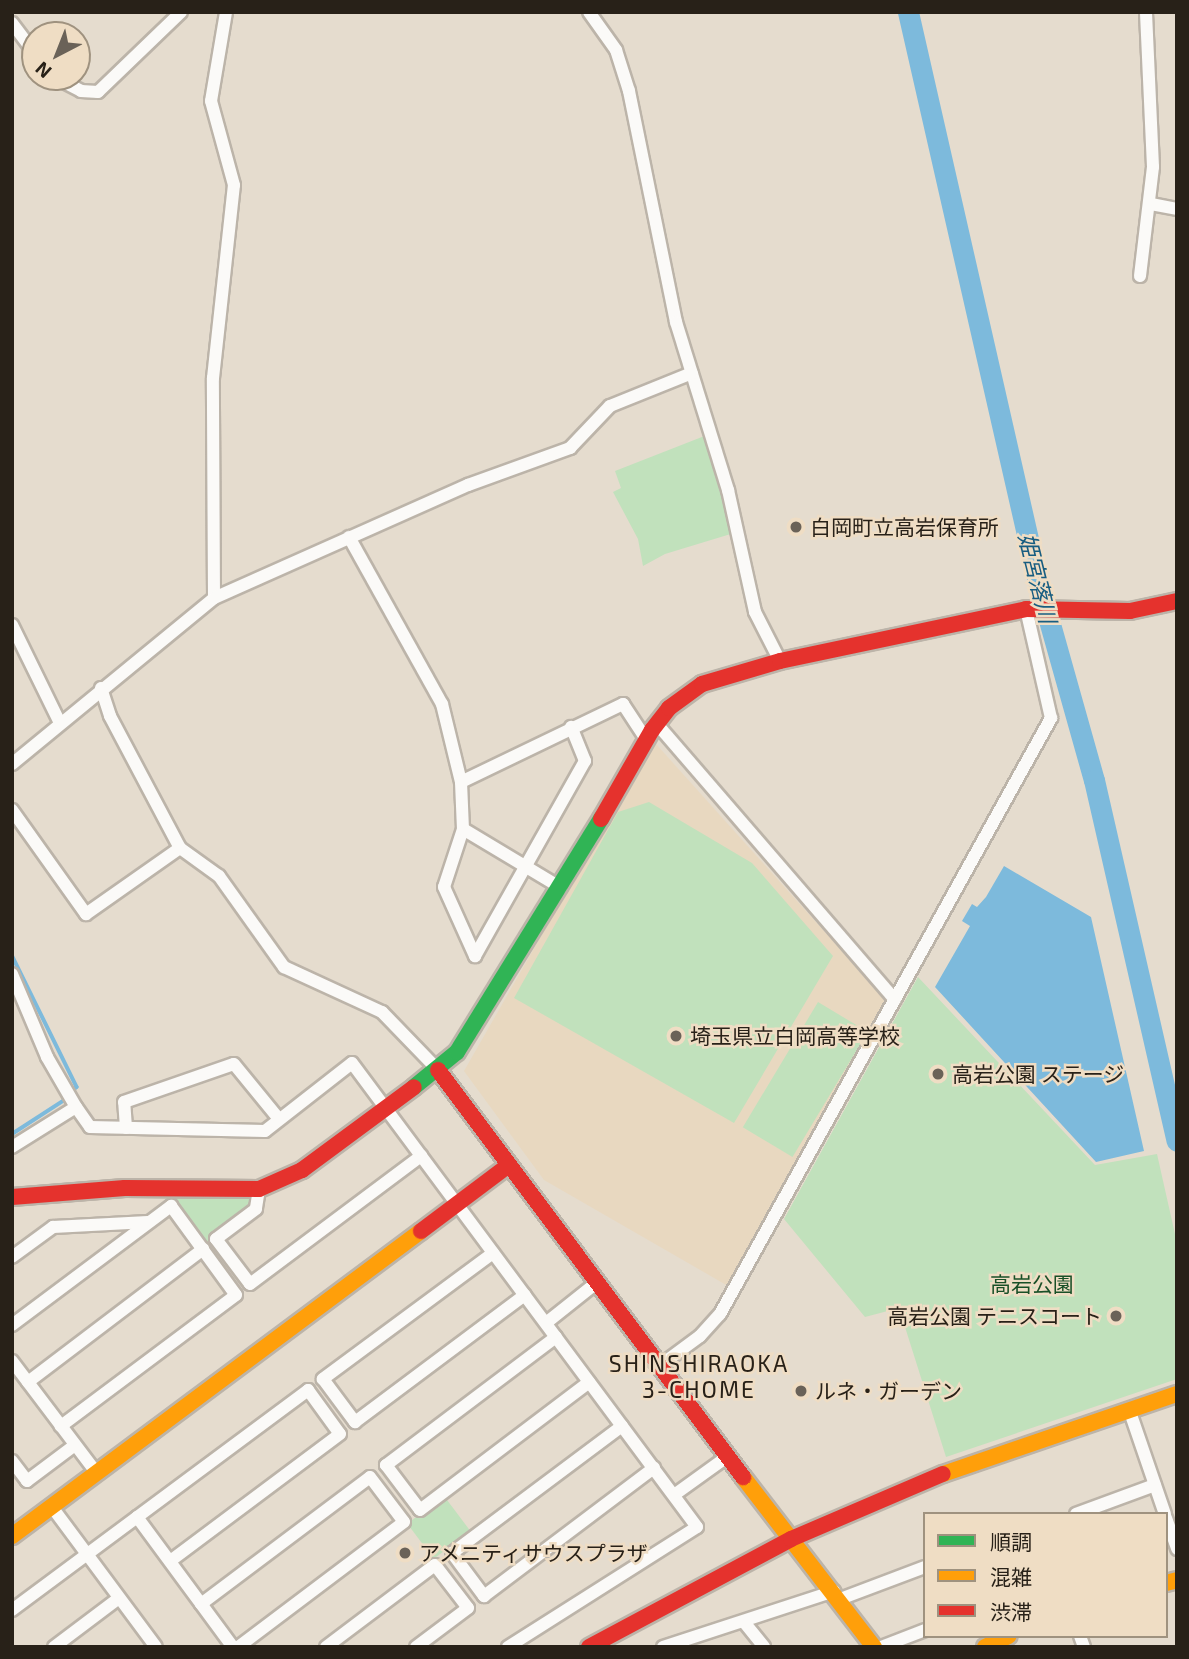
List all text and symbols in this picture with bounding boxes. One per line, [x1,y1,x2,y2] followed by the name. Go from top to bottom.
[21,21,91,91] north arrow
[30,57,56,84] text: N
[810,514,999,540] place label: 白岡町立高岩保育所
[788,519,804,535] marker: 白岡町立高岩保育所
[1013,530,1063,626] water label: 姫宮落川
[690,1023,900,1049] place label: 埼玉県立白岡高等学校
[668,1028,684,1044] marker: 埼玉県立白岡高等学校
[952,1061,1125,1087] place label: 高岩公園 ステージ
[930,1066,946,1082] marker: 高岩公園 ステージ
[990,1271,1074,1297] park label: 高岩公園
[887,1303,1102,1329] place label: 高岩公園 テニスコート
[1108,1308,1124,1324] marker: 高岩公園 テニスコート
[610,1349,788,1403] district label: SHINSHIRAOKA 3-CHOME
[815,1378,962,1404] place label: ルネ・ガーデン
[793,1383,809,1399] marker: ルネ・ガーデン
[923,1512,1168,1638] legend
[990,1529,1032,1554] text: 順調
[419,1540,650,1566] place label: アメニティサウスプラザ
[397,1545,413,1561] marker: アメニティサウスプラザ
[990,1564,1032,1589] text: 混雑
[990,1599,1032,1624] text: 渋滞

